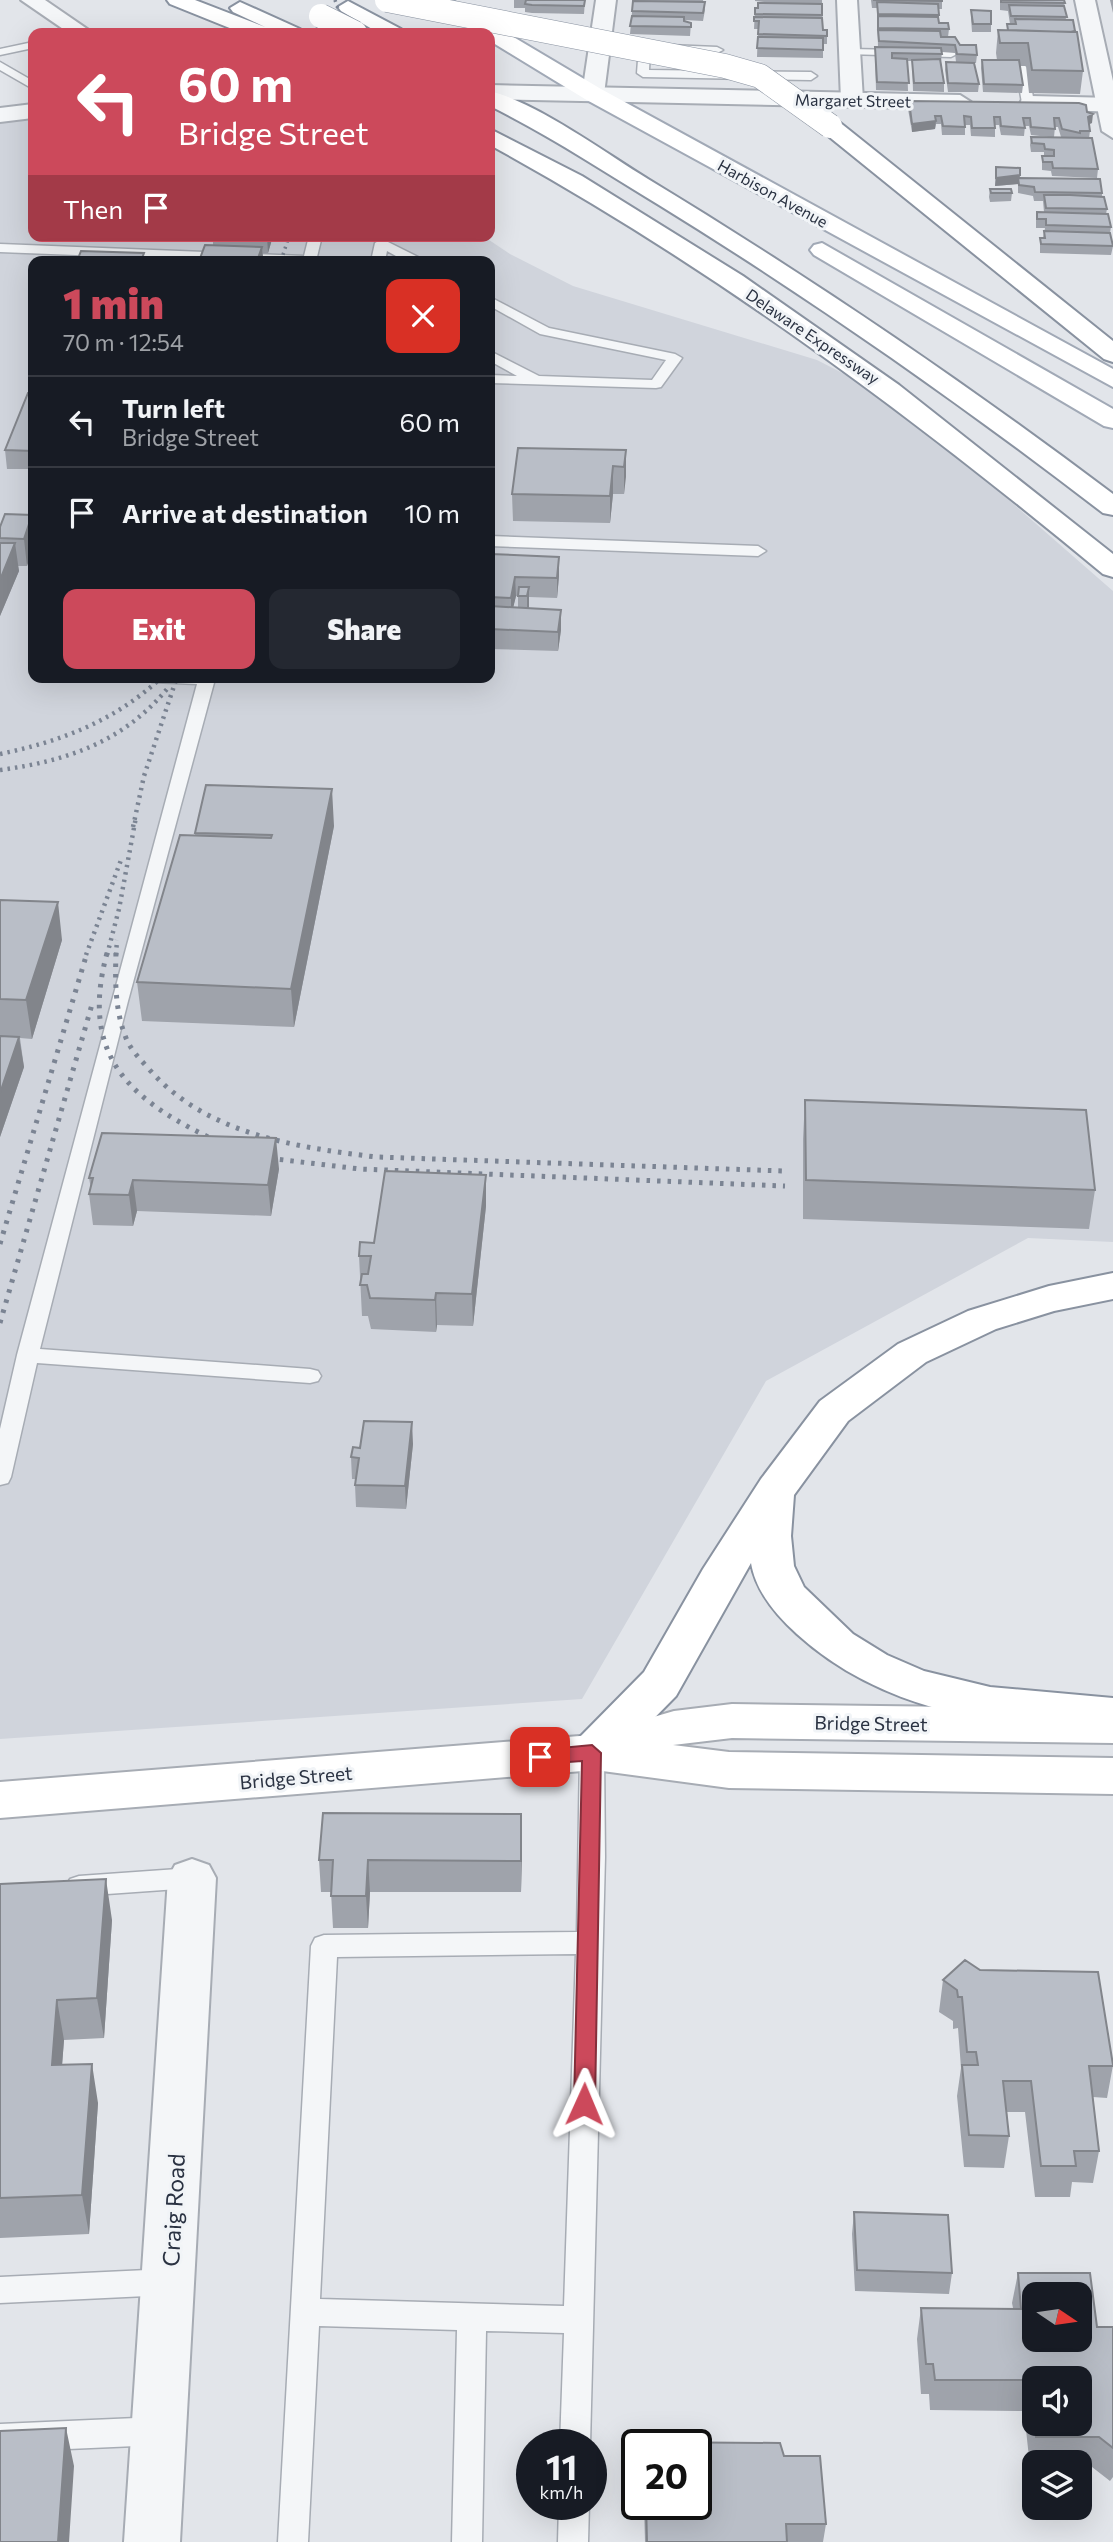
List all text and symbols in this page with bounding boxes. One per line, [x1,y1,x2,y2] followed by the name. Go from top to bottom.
[178,52,293,112] text: 60 m
[63,56,154,147] icon: left
[795,89,912,111] street label: Margaret Street
[178,112,369,152] text: Bridge Street
[715,155,831,231] street label: Harbison Avenue
[137,189,175,227] icon: arrive
[63,193,123,224] text: Then
[63,276,164,328] text: 1 min
[386,279,460,353] button: close
[743,284,883,388] street label: Delaware Expressway
[63,328,184,356] text: 70 m · 12:54
[122,392,225,423] text: Turn left
[63,403,101,441] icon: left
[400,406,460,437] text: 60 m
[122,423,259,451] text: Bridge Street
[63,494,101,532] icon: arrive
[122,497,368,528] text: Arrive at destination
[404,497,460,528] text: 10 m
[63,589,255,669] button: Exit
[269,589,460,669] button: Share
[814,1711,928,1735] street label: Bridge Street
[510,1727,570,1787] pin
[521,1738,559,1776] icon: arrive
[239,1761,354,1793] street label: Bridge Street
[547,2067,621,2141] position arrow
[156,2153,190,2267] street label: Craig Road
[1022,2282,1092,2352] north arrow
[1022,2282,1092,2520] map controls
[1022,2366,1092,2436] button: sound
[621,2429,712,2520] speed limit sign: 20
[546,2444,577,2487] text: 11
[1022,2450,1092,2520] button: layers
[540,2481,583,2503] text: km/h

